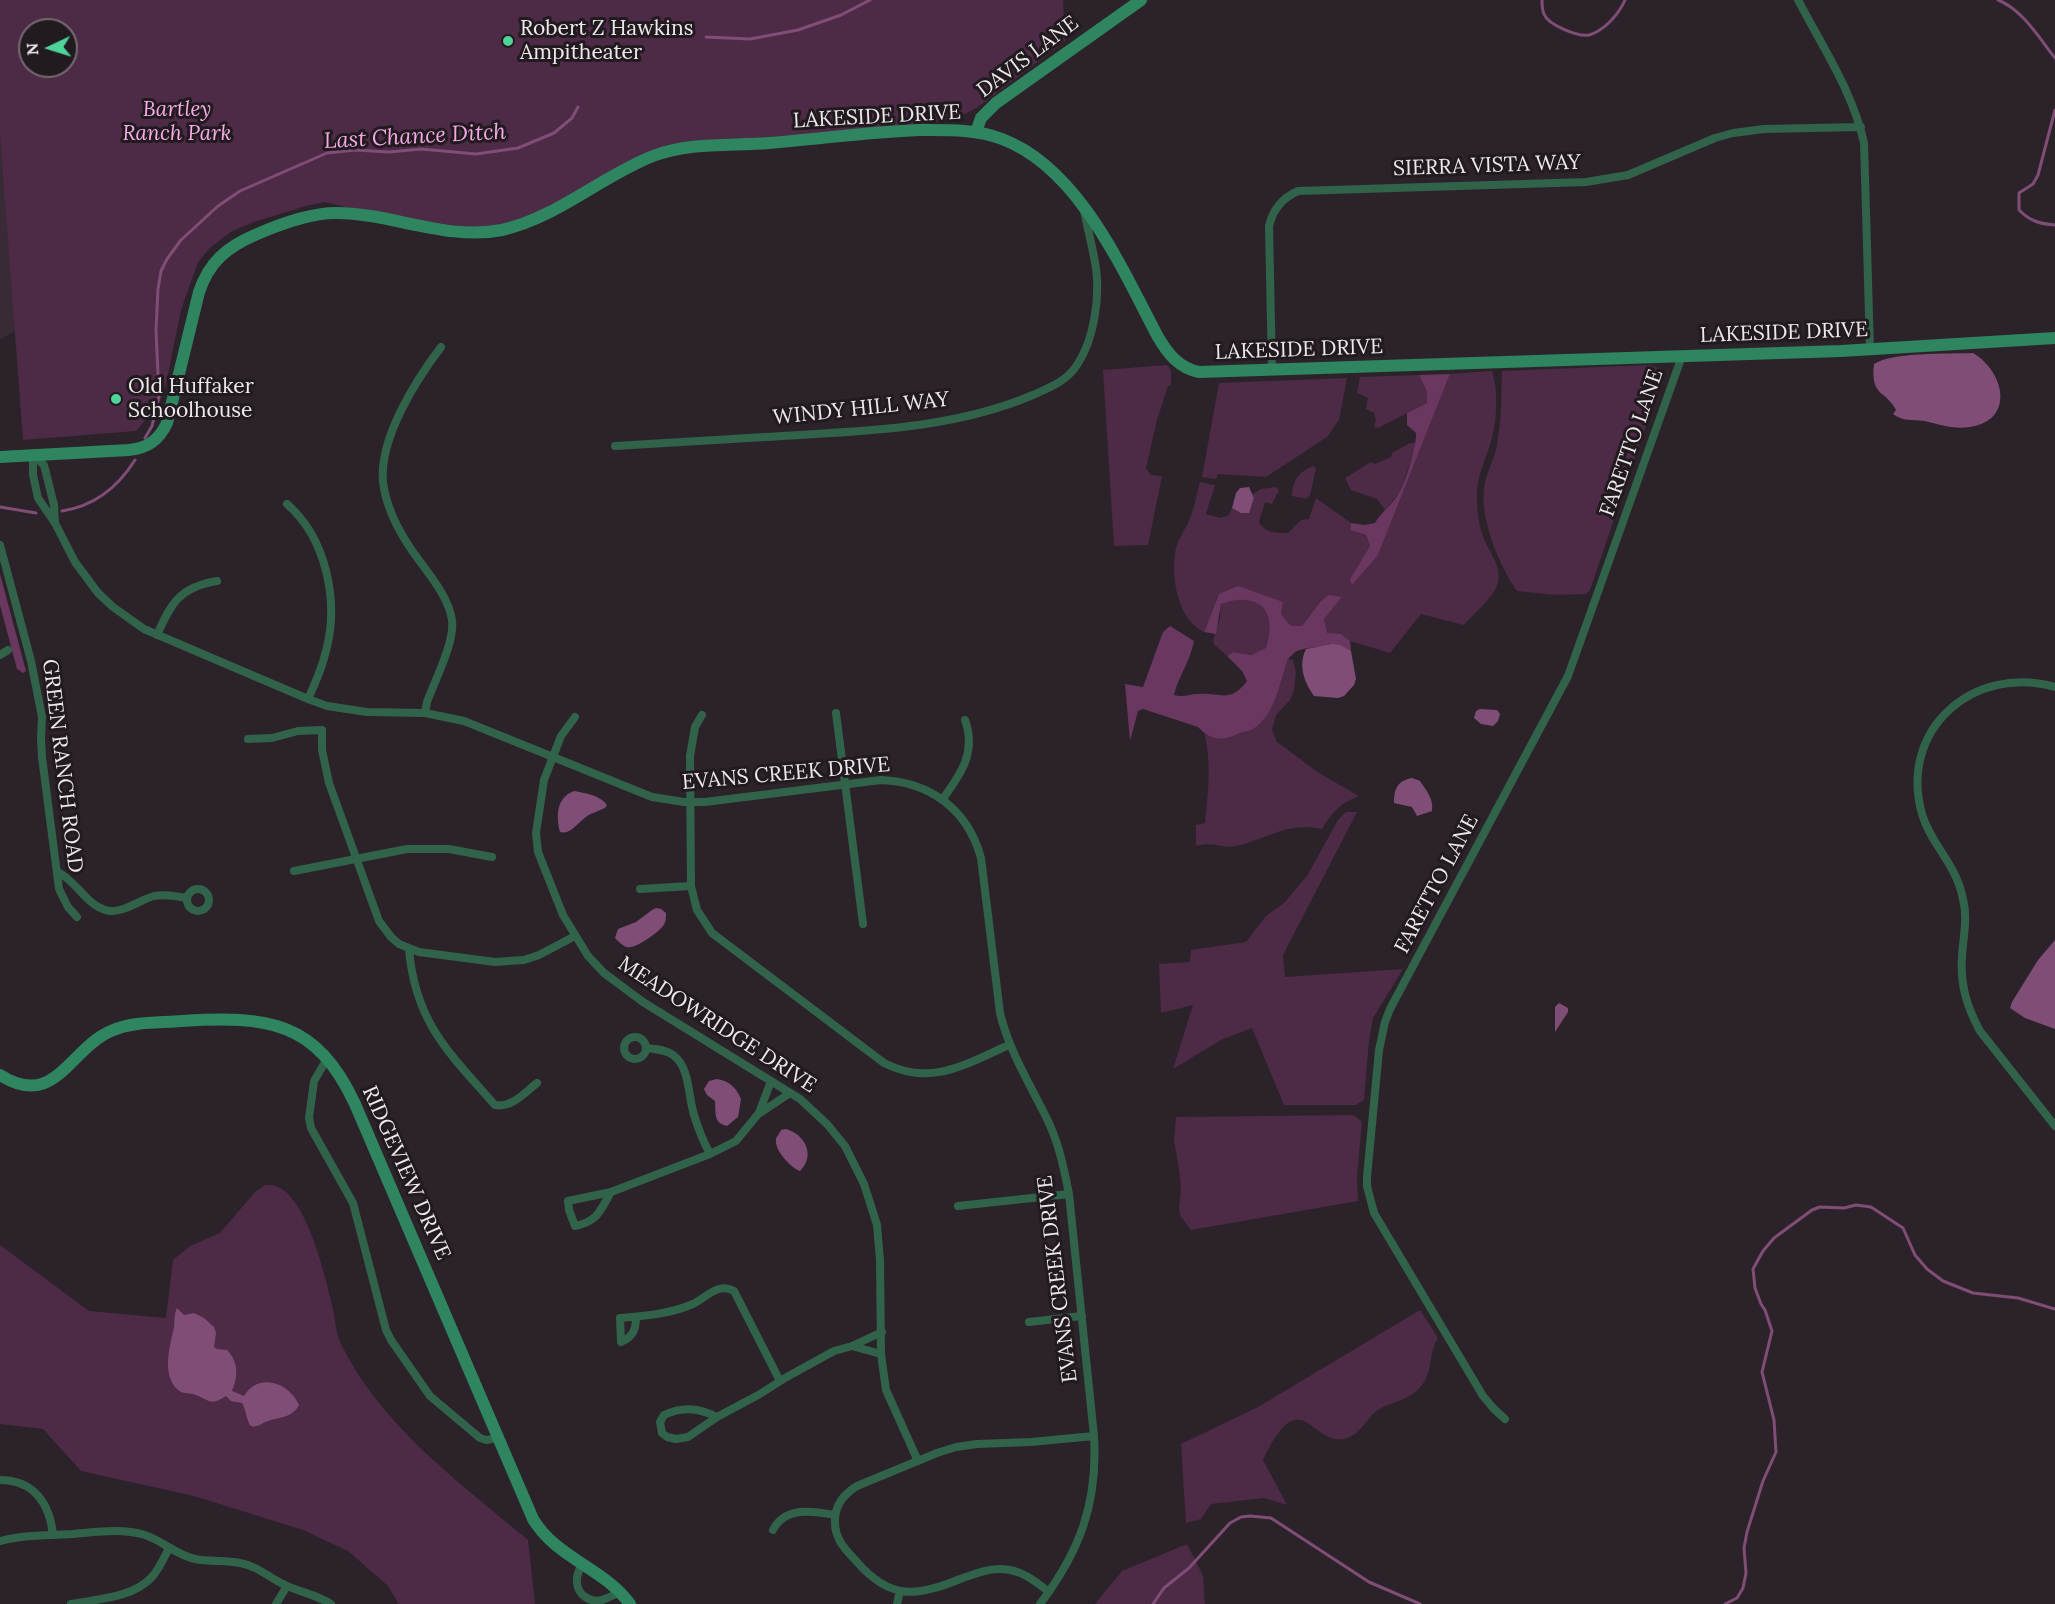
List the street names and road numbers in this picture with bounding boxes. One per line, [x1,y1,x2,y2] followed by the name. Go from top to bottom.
[972,11,1084,103] street label: DAVIS LANE
[792,100,962,134] street label: LAKESIDE DRIVE
[1393,150,1581,182] street label: SIERRA VISTA WAY
[1699,317,1869,349] street label: LAKESIDE DRIVE
[1214,334,1384,366] street label: LAKESIDE DRIVE
[1595,366,1669,520] street label: FARETTO LANE
[772,387,950,431] street label: WINDY HILL WAY
[36,658,88,874] street label: GREEN RANCH ROAD
[681,752,891,796] street label: EVANS CREEK DRIVE
[1390,810,1484,958] street label: FARETTO LANE
[613,951,821,1099] street label: MEADOWRIDGE DRIVE
[356,1082,456,1264] street label: RIDGEVIEW DRIVE
[1033,1174,1083,1384] street label: EVANS CREEK DRIVE

